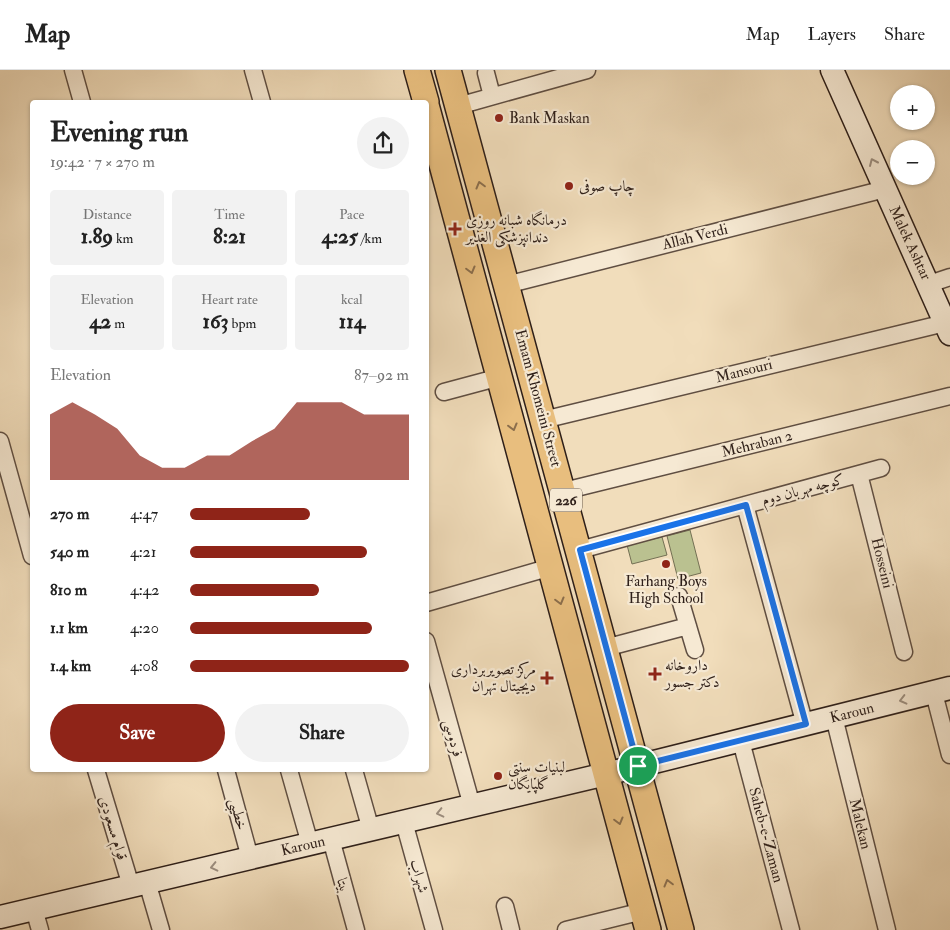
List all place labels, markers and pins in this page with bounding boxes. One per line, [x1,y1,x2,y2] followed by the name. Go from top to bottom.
[509,109,590,128] place label: Bank Maskan
[493,112,505,124] marker: Bank Maskan
[579,177,635,197] place label: چاپ صوفی
[563,180,575,192] marker: چاپ صوفی
[464,210,567,248] place label: درمانگاه شبانه روزی دندانپزشکی الغدیر
[448,222,462,236] marker: درمانگاه شبانه روزی دندانپزشکی الغدیر
[660,558,672,570] marker: Farhang Boys High School
[625,572,707,608] place label: Farhang Boys High School
[663,656,720,692] place label: داروخانه دکتر جسور
[451,660,536,696] place label: مرکز تصویربرداری دیجیتال تهران
[649,668,661,680] marker: داروخانه دکتر جسور
[540,671,554,685] marker: مرکز تصویربرداری دیجیتال تهران
[617,745,659,787] pin
[508,758,565,794] place label: لبنیات سنتی گلپایگان
[492,770,504,782] marker: لبنیات سنتی گلپایگان

